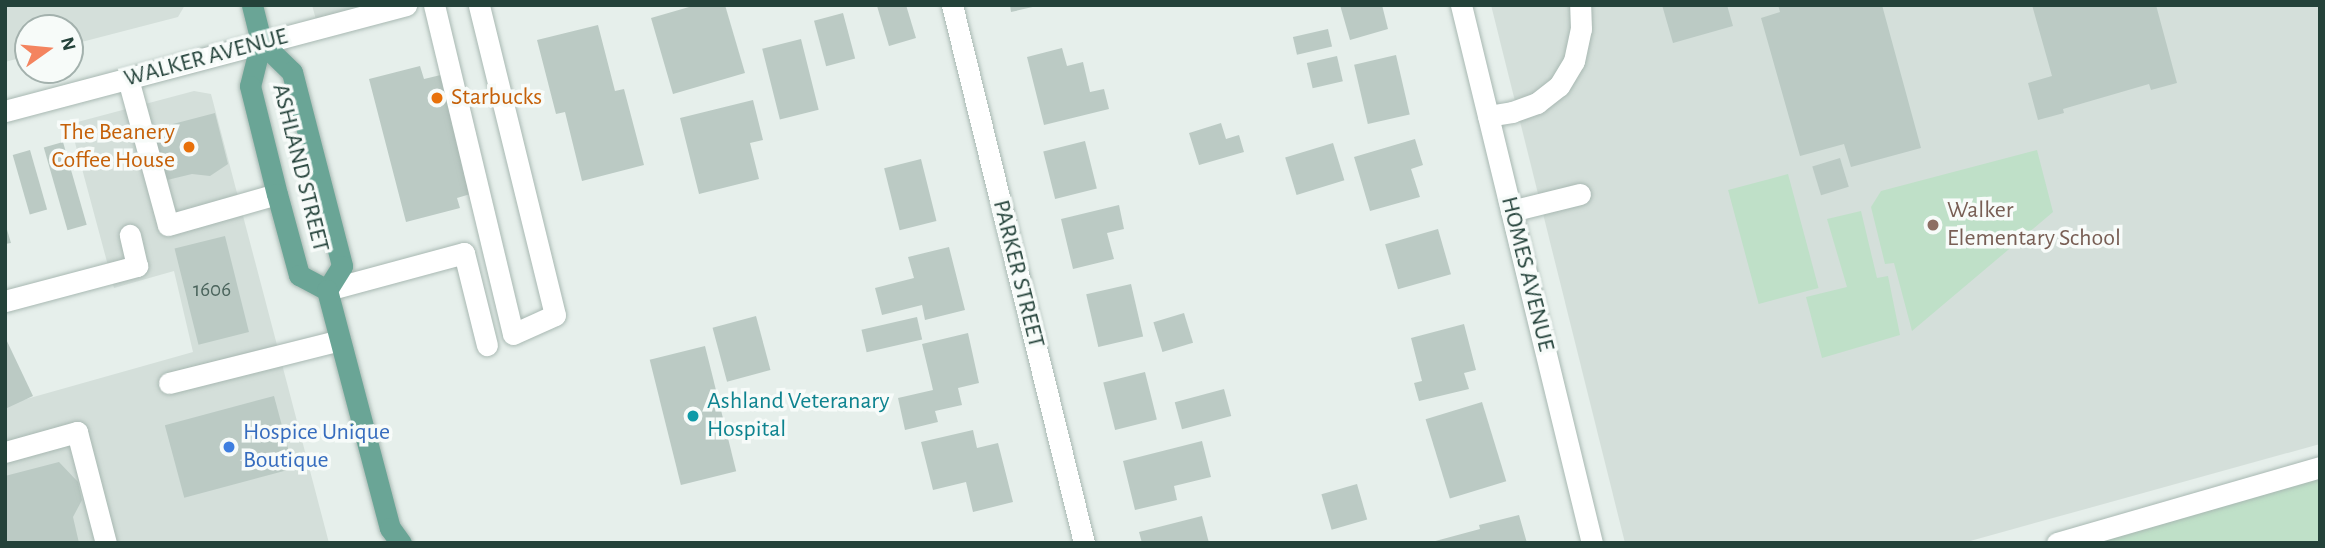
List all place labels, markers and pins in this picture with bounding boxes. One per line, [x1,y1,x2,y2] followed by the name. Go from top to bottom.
[451,84,542,112] place label: Starbucks
[429,90,445,106] marker: Starbucks
[52,119,175,175] place label: The Beanery Coffee House
[181,139,197,155] marker: The Beanery Coffee House
[1947,197,2121,253] place label: Walker Elementary School
[1925,217,1941,233] marker: Walker Elementary School
[707,388,890,444] place label: Ashland Veteranary Hospital
[685,408,701,424] marker: Ashland Veteranary Hospital
[243,419,390,475] place label: Hospice Unique Boutique
[221,439,237,455] marker: Hospice Unique Boutique

